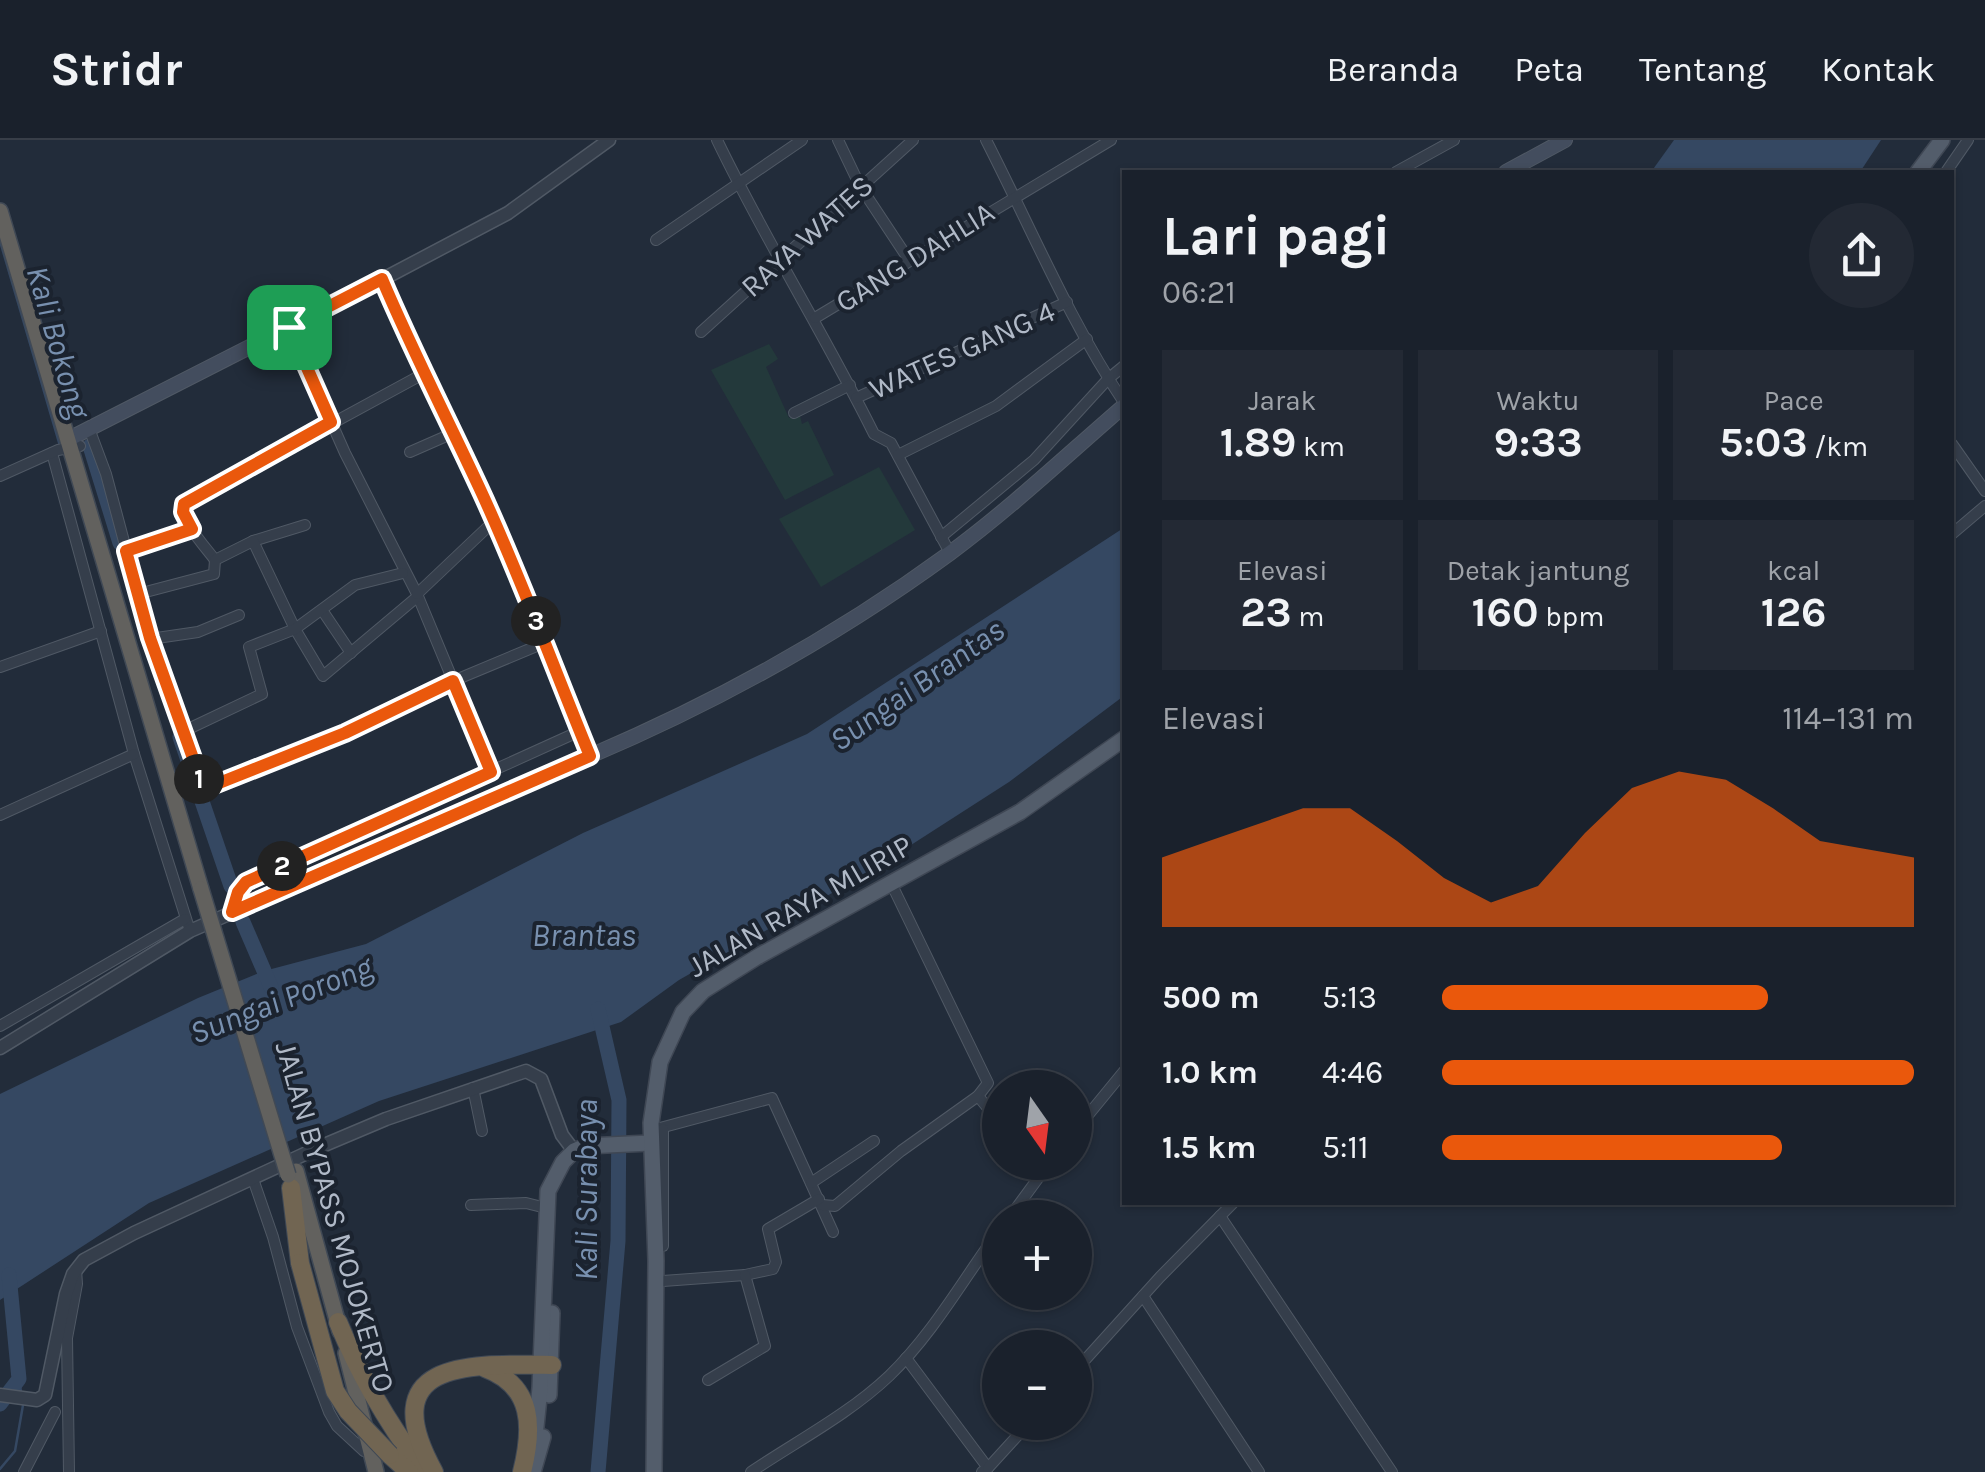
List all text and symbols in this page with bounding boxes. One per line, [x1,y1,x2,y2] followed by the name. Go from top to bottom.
[50,41,182,97] text: Stridr
[1326,49,1459,90] text: Beranda
[1514,49,1584,90] text: Peta
[1639,49,1766,90] text: Tentang
[1821,49,1935,90] text: Kontak
[733,167,881,305] street label: RAYA WATES
[829,194,1001,320] street label: GANG DAHLIA
[1809,203,1914,308] button: share
[1162,204,1391,268] text: Lari pagi
[19,262,98,424] water label: Kali Bokong
[1162,274,1236,311] text: 06:21
[247,285,332,370] pin
[864,293,1061,407] street label: WATES GANG 4
[262,300,317,355] icon: arrive
[1248,384,1316,417] text: Jarak
[1497,384,1579,417] text: Waktu
[1764,384,1824,417] text: Pace
[1220,417,1296,467] text: 1.89
[1493,417,1583,467] text: 9:33
[1719,417,1808,467] text: 5:03
[1296,430,1345,463] text: km
[1808,430,1868,463] text: /km
[1237,554,1328,587] text: Elevasi
[1447,554,1629,587] text: Detak jantung
[1767,554,1820,587] text: kcal
[1240,587,1292,637] text: 23
[1472,587,1539,637] text: 160
[1761,587,1827,637] text: 126
[511,596,561,646] pin: 3
[1292,600,1325,633] text: m
[1539,600,1604,633] text: bpm
[527,604,545,637] text: 3
[823,611,1011,759] water label: Sungai Brantas
[1162,700,1265,737] text: Elevasi
[1782,700,1914,737] text: 114–131 m
[174,754,224,804] pin: 1
[194,762,204,795] text: 1
[681,827,919,985] street label: JALAN RAYA MLIRIP
[257,841,307,891] pin: 2
[274,849,290,882] text: 2
[532,917,636,954] water label: Brantas
[185,948,379,1052] water label: Sungai Porong
[1162,979,1260,1016] text: 500 m
[1322,979,1377,1016] text: 5:13
[268,1037,402,1397] street label: JALAN BYPASS MOJOKERTO
[1162,1054,1258,1091] text: 1.0 km
[1322,1054,1383,1091] text: 4:46
[982,1070,1092,1180] north arrow
[982,1070,1092,1440] map controls
[568,1099,605,1281] water label: Kali Surabaya
[1162,1129,1256,1166] text: 1.5 km
[1322,1129,1369,1166] text: 5:11
[982,1200,1092,1310] button: +
[982,1330,1092,1440] button: −

